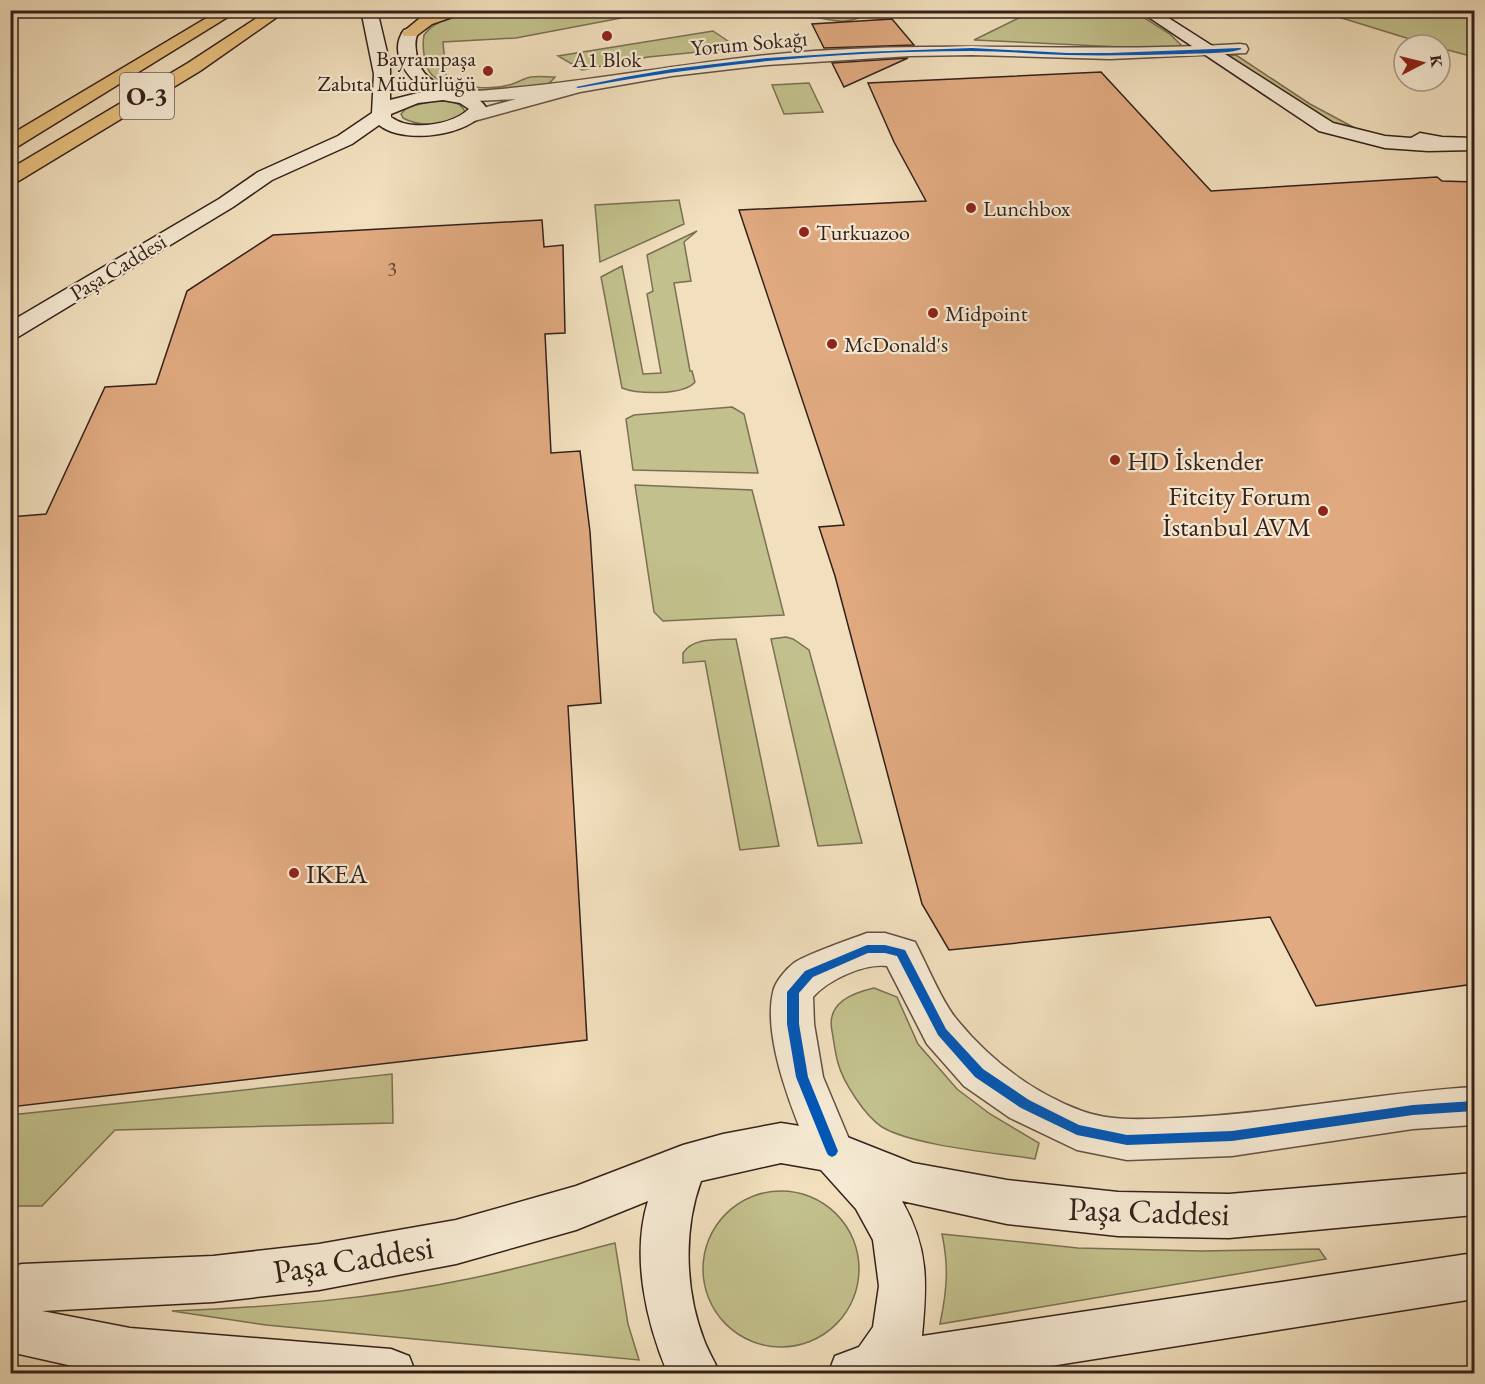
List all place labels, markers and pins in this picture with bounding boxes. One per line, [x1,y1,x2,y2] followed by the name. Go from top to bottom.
[600,29,614,43] marker: A1 Blok
[318,44,476,98] place label: Bayrampaşa Zabıta Müdürlüğü
[571,45,642,74] place label: A1 Blok
[481,64,495,78] marker: Bayrampaşa Zabıta Müdürlüğü
[983,194,1071,223] place label: Lunchbox
[964,201,978,215] marker: Lunchbox
[816,218,910,247] place label: Turkuazoo
[797,225,811,239] marker: Turkuazoo
[945,299,1028,328] place label: Midpoint
[926,306,940,320] marker: Midpoint
[844,330,948,359] place label: McDonald's
[825,337,839,351] marker: McDonald's
[1127,443,1263,478] place label: HD İskender
[1108,453,1122,467] marker: HD İskender
[1162,478,1311,544] place label: Fitcity Forum İstanbul AVM
[1316,504,1330,518] marker: Fitcity Forum İstanbul AVM
[306,856,368,891] place label: IKEA
[287,866,301,880] marker: IKEA

